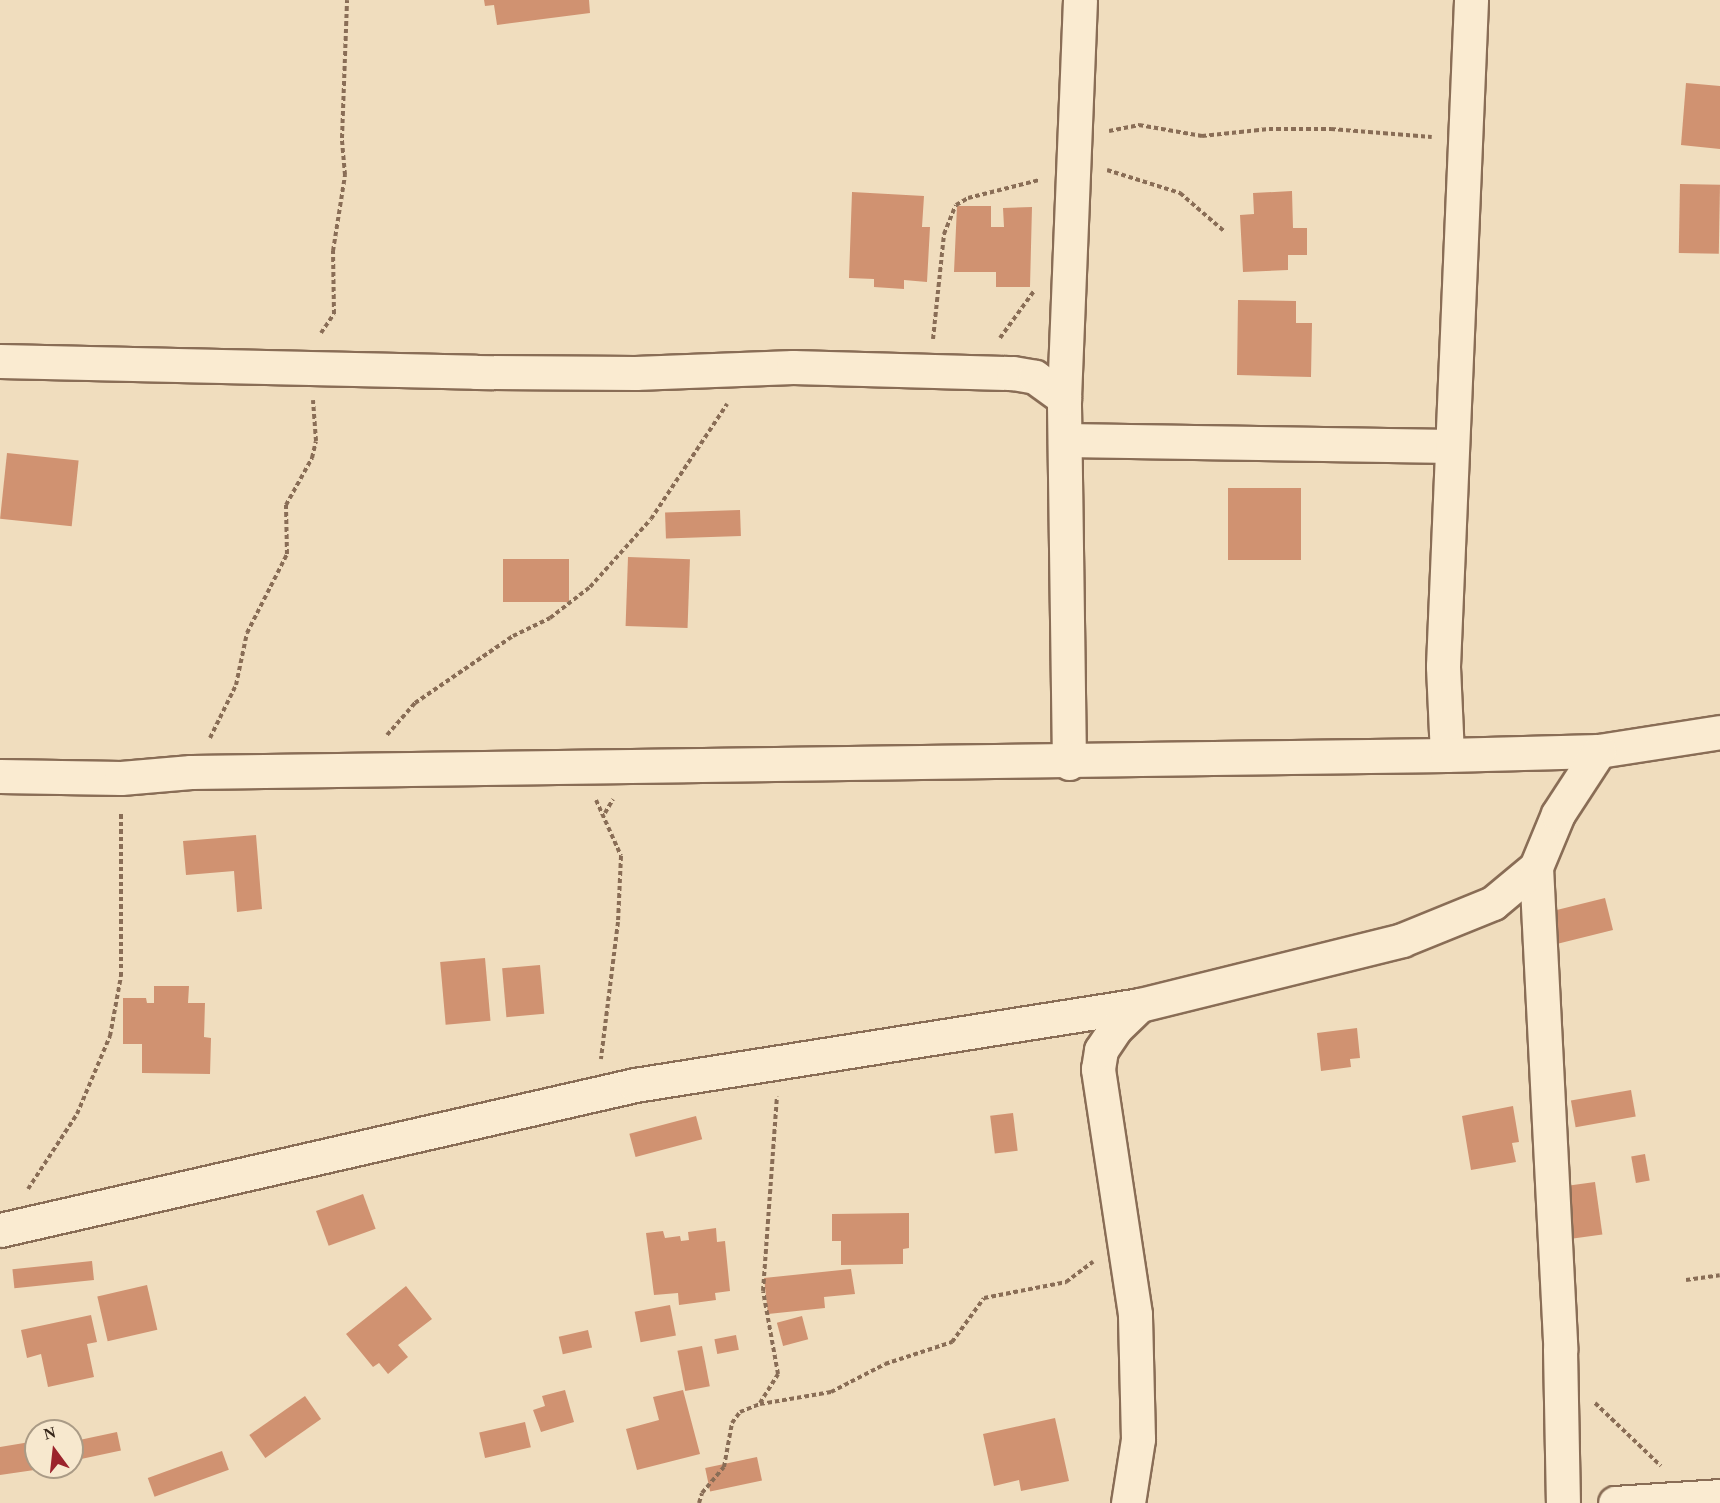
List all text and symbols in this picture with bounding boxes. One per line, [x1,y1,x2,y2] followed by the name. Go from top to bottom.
[24,1419,84,1479] north arrow
[42,1423,58,1443] text: N

